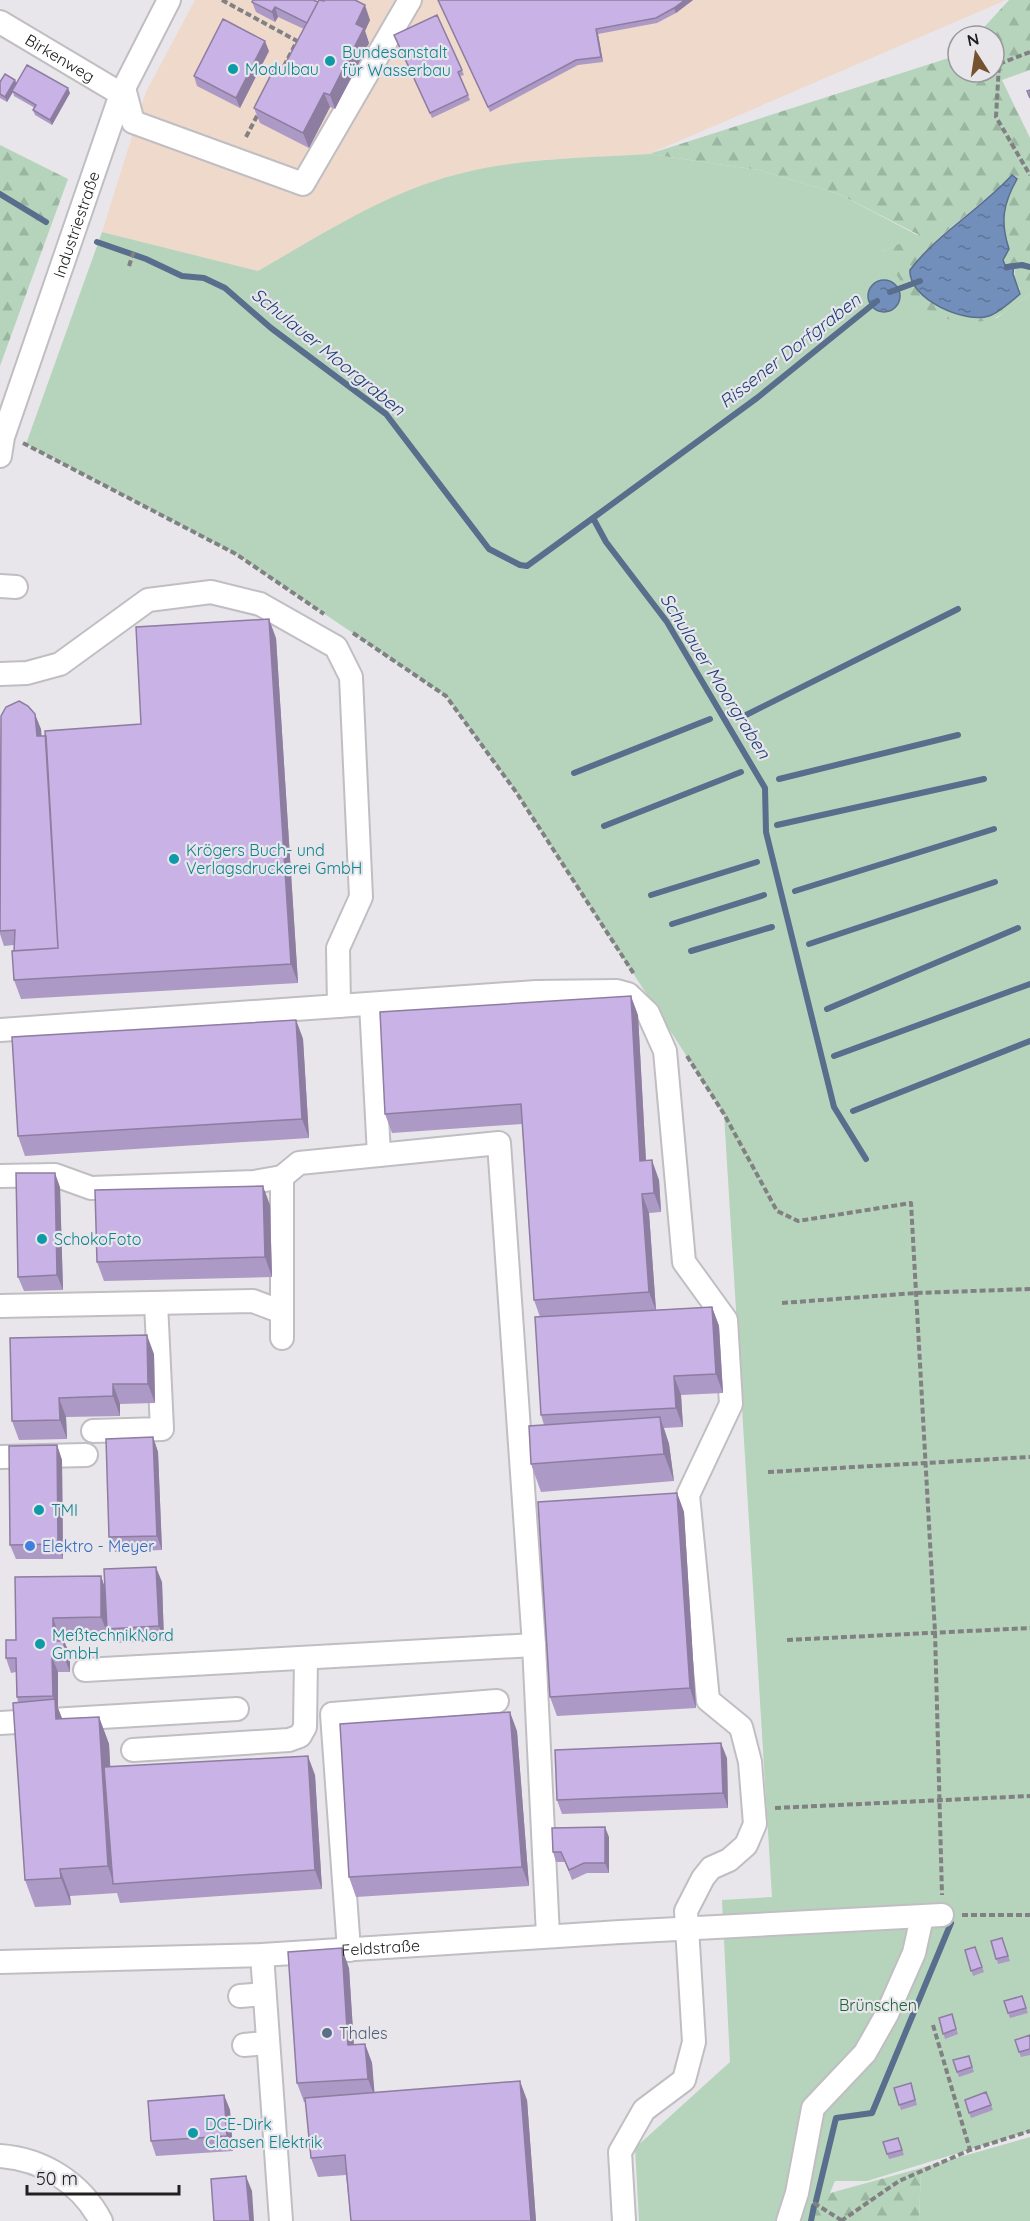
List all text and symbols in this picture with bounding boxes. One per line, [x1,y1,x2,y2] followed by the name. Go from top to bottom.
[946,24,1006,84] north arrow
[965,28,981,50] text: N
[22,29,99,86] street label: Birkenweg
[342,42,451,80] place label: Bundesanstalt für Wasserbau
[323,54,337,68] marker: Bundesanstalt für Wasserbau
[245,59,319,79] place label: Modulbau
[226,62,240,76] marker: Modulbau
[49,169,104,280] street label: Industriestraße
[247,283,410,421] water label: Schulauer Moorgraben
[714,288,865,413] water label: Rissener Dorfgraben
[655,589,776,763] water label: Schulauer Moorgraben
[186,840,362,878] place label: Krögers Buch- und Verlagsdruckerei GmbH
[167,852,181,866] marker: Krögers Buch- und Verlagsdruckerei GmbH
[54,1229,141,1249] place label: SchokoFoto
[35,1232,49,1246] marker: SchokoFoto
[51,1500,78,1520] place label: TMI
[32,1503,46,1517] marker: TMI
[42,1536,154,1556] place label: Elektro - Meyer
[23,1539,37,1553] marker: Elektro - Meyer
[52,1625,174,1663] place label: MeßtechnikNord GmbH
[33,1637,47,1651] marker: MeßtechnikNord GmbH
[341,1935,420,1960] street label: Feldstraße
[839,1995,917,2015] park label: Brünschen
[339,2023,388,2043] place label: Thales
[320,2026,334,2040] marker: Thales
[205,2114,323,2152] place label: DCE-Dirk Claasen Elektrik
[186,2126,200,2140] marker: DCE-Dirk Claasen Elektrik
[27,2158,178,2196] scale bar
[36,2167,78,2190] text: 50 m

